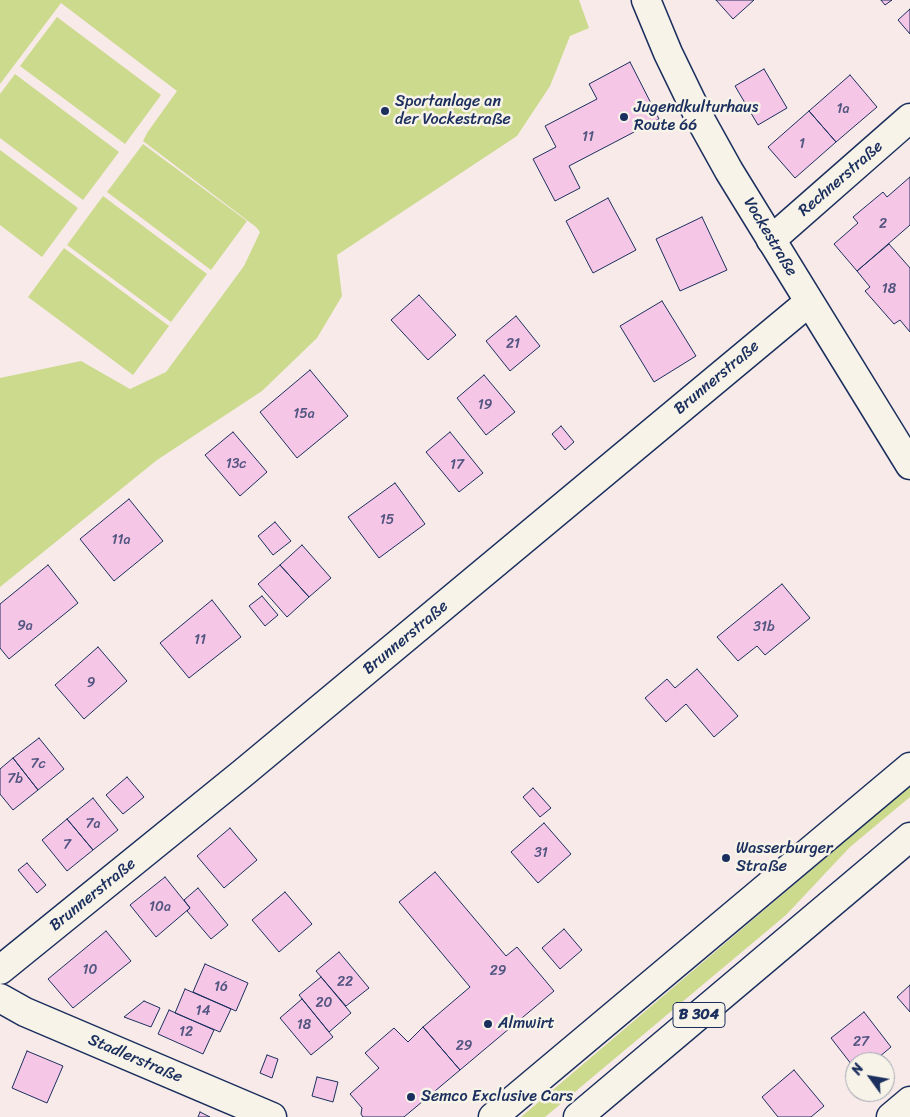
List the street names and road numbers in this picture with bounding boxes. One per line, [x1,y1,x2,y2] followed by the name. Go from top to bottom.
[795,137,887,221] street label: Rechnerstraße
[739,194,801,280] street label: Vockestraße
[671,337,763,419] street label: Brunnerstraße
[360,597,452,679] street label: Brunnerstraße
[46,855,140,935] street label: Brunnerstraße
[673,1002,725,1028] road number: B 304
[85,1031,185,1087] street label: Stadlerstraße

